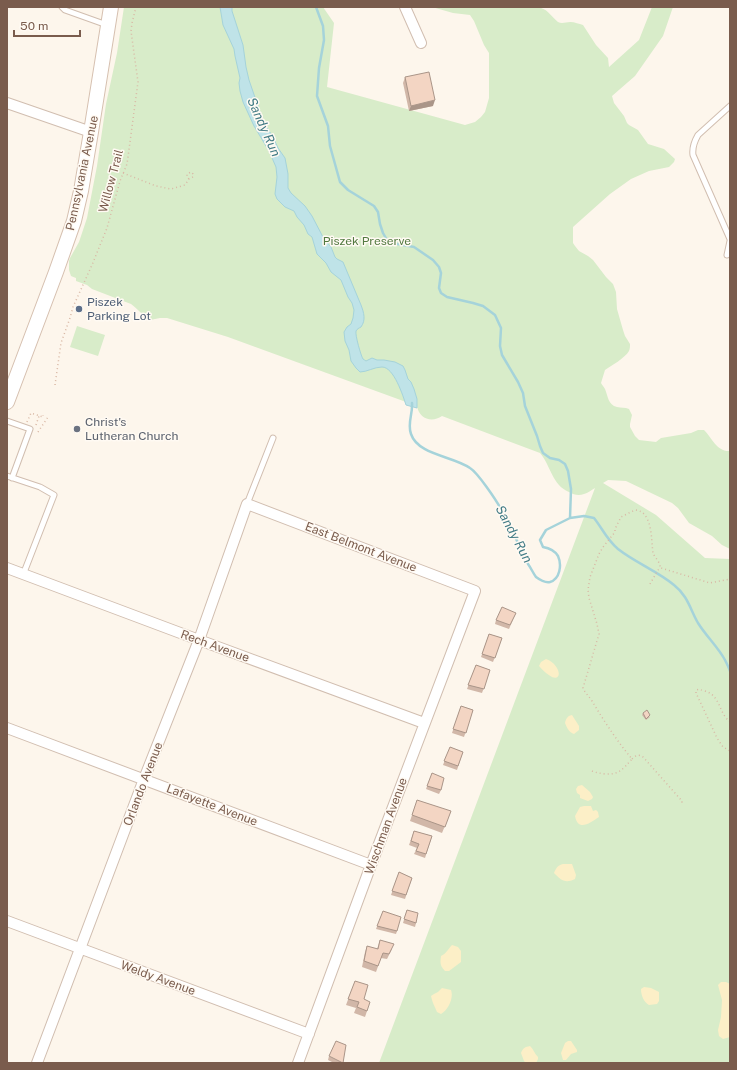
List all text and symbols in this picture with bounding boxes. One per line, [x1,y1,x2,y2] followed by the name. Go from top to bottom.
[14,12,80,38] scale bar
[20,19,48,33] text: 50 m
[244,95,284,159] water label: Sandy Run
[63,114,101,232] street label: Pennsylvania Avenue
[96,148,126,214] street label: Willow Trail
[323,234,411,248] park label: Piszek Preserve
[87,295,151,323] place label: Piszek Parking Lot
[74,304,84,314] marker: Piszek Parking Lot
[85,415,179,443] place label: Christ's Lutheran Church
[72,424,82,434] marker: Christ's Lutheran Church
[493,503,535,565] water label: Sandy Run
[303,519,419,575] street label: East Belmont Avenue
[179,627,252,665] street label: Rech Avenue
[121,740,165,828] street label: Orlando Avenue
[362,776,410,876] street label: Wischman Avenue
[164,781,260,829] street label: Lafayette Avenue
[119,958,198,998] street label: Weldy Avenue

